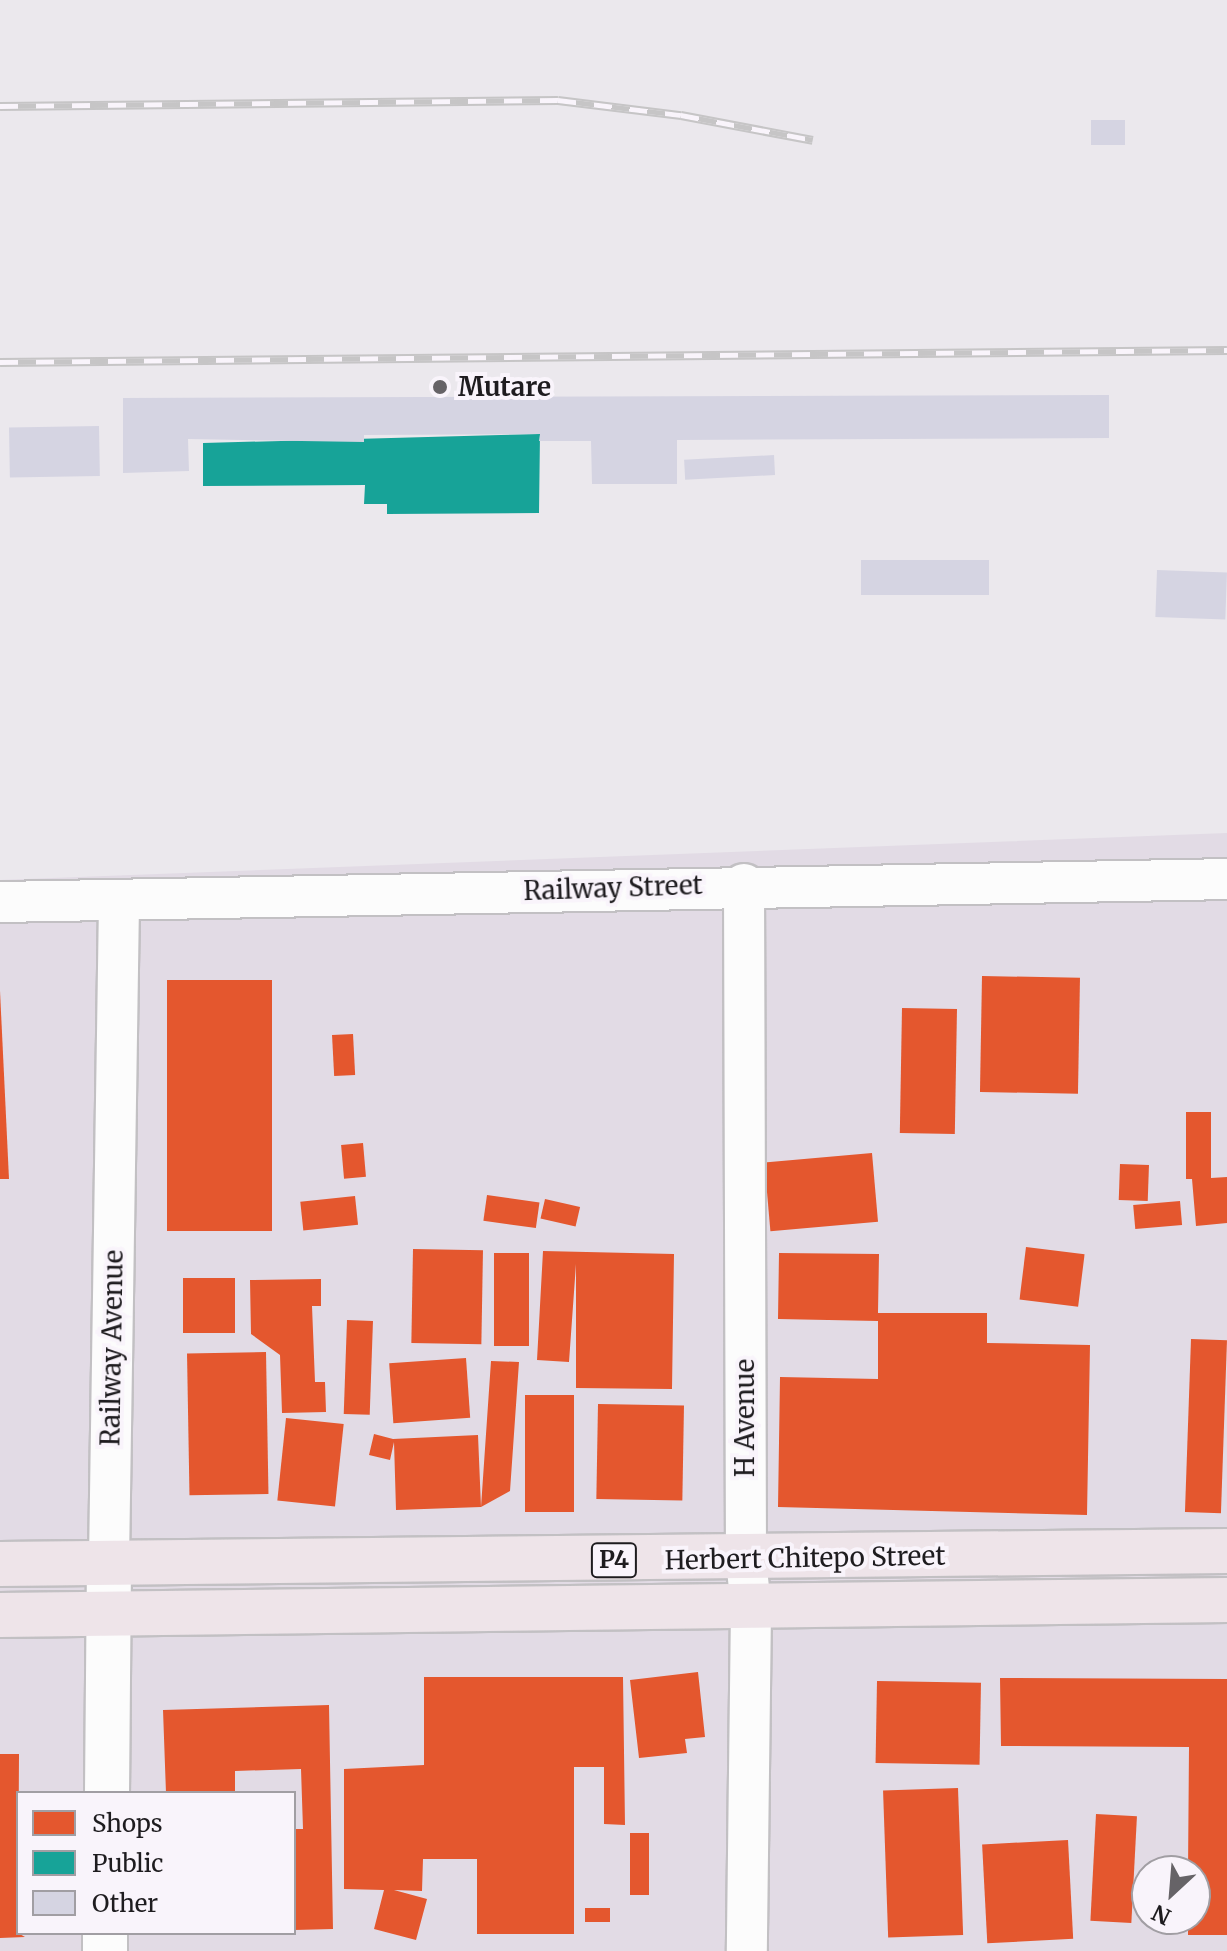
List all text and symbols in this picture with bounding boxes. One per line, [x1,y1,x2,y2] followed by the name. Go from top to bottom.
[458,371,551,403] place label: Mutare
[429,376,451,398] marker: Mutare
[523,869,703,907] street label: Railway Street
[95,1250,129,1446] street label: Railway Avenue
[729,1359,761,1477] street label: H Avenue
[590,1540,638,1580] road number: P4
[664,1540,946,1576] street label: Herbert Chitepo Street
[16,1791,296,1935] legend
[92,1808,163,1839] text: Shops
[92,1848,163,1879] text: Public
[1131,1855,1211,1935] north arrow
[92,1888,158,1919] text: Other
[1147,1898,1175,1931] text: N

